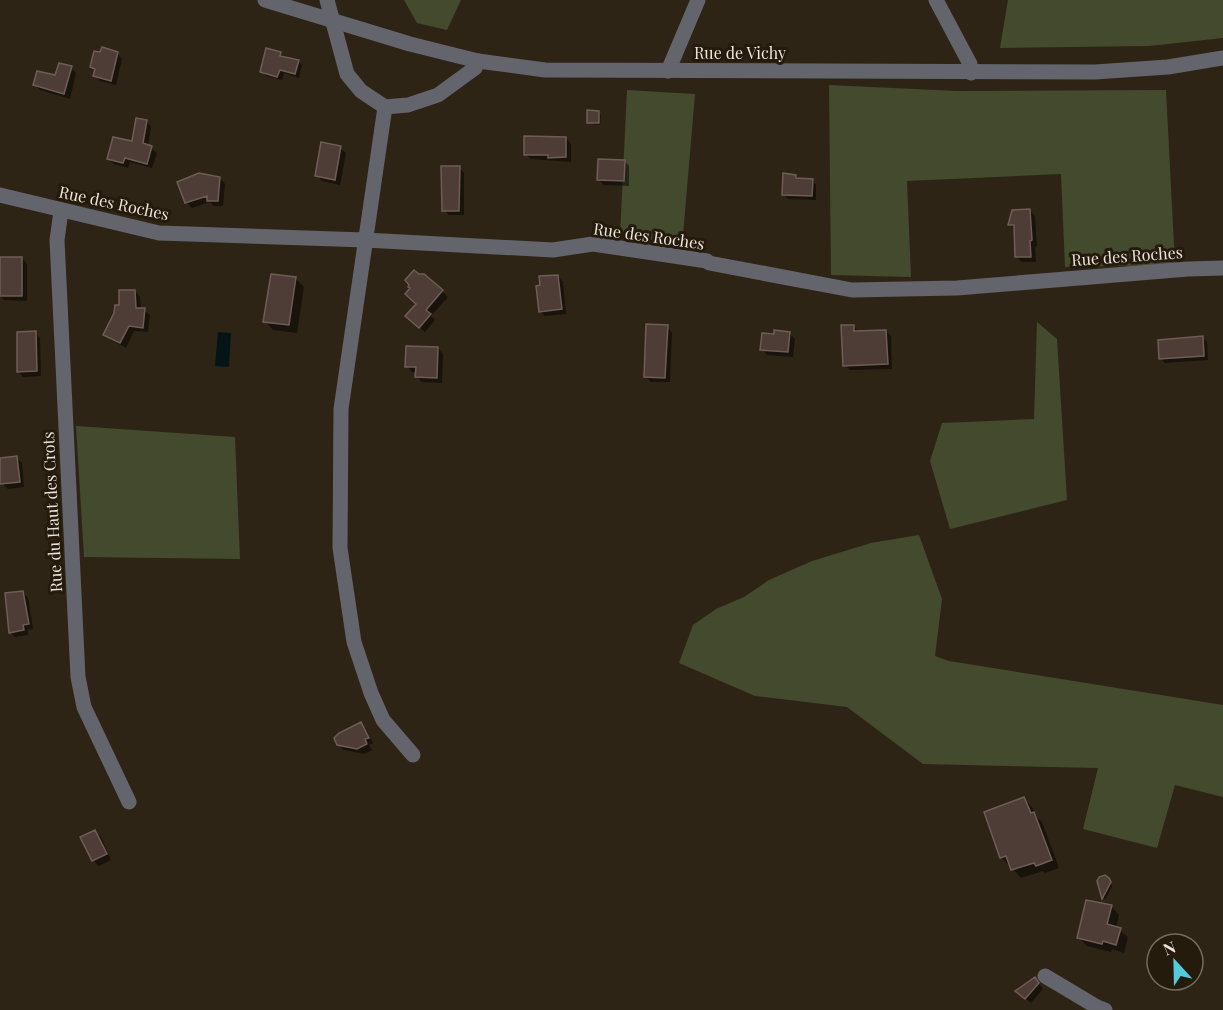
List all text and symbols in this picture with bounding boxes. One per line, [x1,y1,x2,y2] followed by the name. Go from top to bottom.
[694,42,786,63] street label: Rue de Vichy
[57,181,171,224] street label: Rue des Roches
[592,217,706,254] street label: Rue des Roches
[1070,241,1183,270] street label: Rue des Roches
[37,431,66,593] street label: Rue du Haut des Crots
[1145,932,1205,992] north arrow
[1160,936,1179,960] text: N

